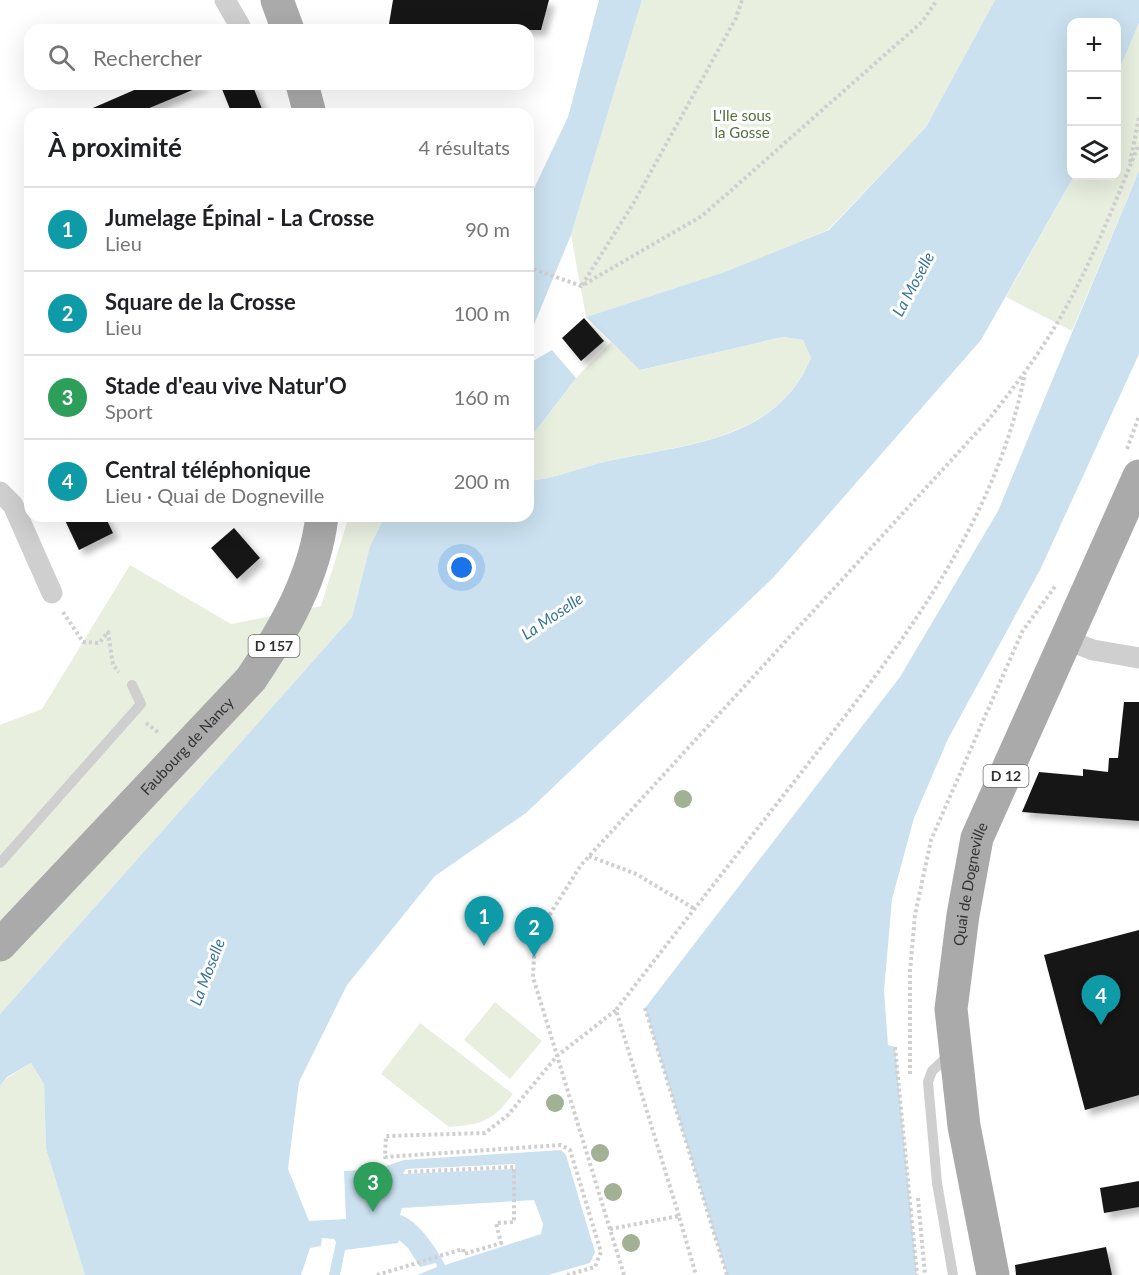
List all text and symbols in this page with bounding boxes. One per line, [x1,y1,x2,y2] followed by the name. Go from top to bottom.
[1067,18,1121,180] map controls
[1067,18,1121,72] button: +
[24,24,534,90] search box
[45,41,78,74] icon: search
[93,44,202,71] text: Rechercher
[1067,72,1121,126] button: −
[713,106,771,141] park label: L'Ile sous la Gosse
[1067,126,1121,180] button: layers
[48,131,182,163] text: À proximité
[419,135,510,159] text: 4 résultats
[105,204,374,231] text: Jumelage Épinal - La Crosse
[62,217,73,241] text: 1
[465,217,510,241] text: 90 m
[105,231,142,255] text: Lieu
[888,248,938,319] water label: La Moselle
[105,288,296,315] text: Square de la Crosse
[62,301,73,325] text: 2
[454,301,510,325] text: 100 m
[105,315,142,339] text: Lieu
[105,372,347,399] text: Stade d'eau vive Natur'O
[62,385,73,409] text: 3
[454,385,510,409] text: 160 m
[105,399,153,423] text: Sport
[105,456,311,483] text: Central téléphonique
[62,469,73,493] text: 4
[454,469,510,493] text: 200 m
[105,483,324,507] text: Lieu · Quai de Dogneville
[447,553,476,582] your location
[517,588,586,643] water label: La Moselle
[248,635,300,657] road number: D 157
[136,693,237,798] street label: Faubourg de Nancy
[984,765,1028,787] road number: D 12
[949,819,991,947] street label: Quai de Dogneville
[464,896,504,946] pin: 1
[514,908,554,957] pin: 2
[185,935,228,1008] water label: La Moselle
[1082,976,1120,1025] pin: 4
[354,1162,392,1212] pin: 3

